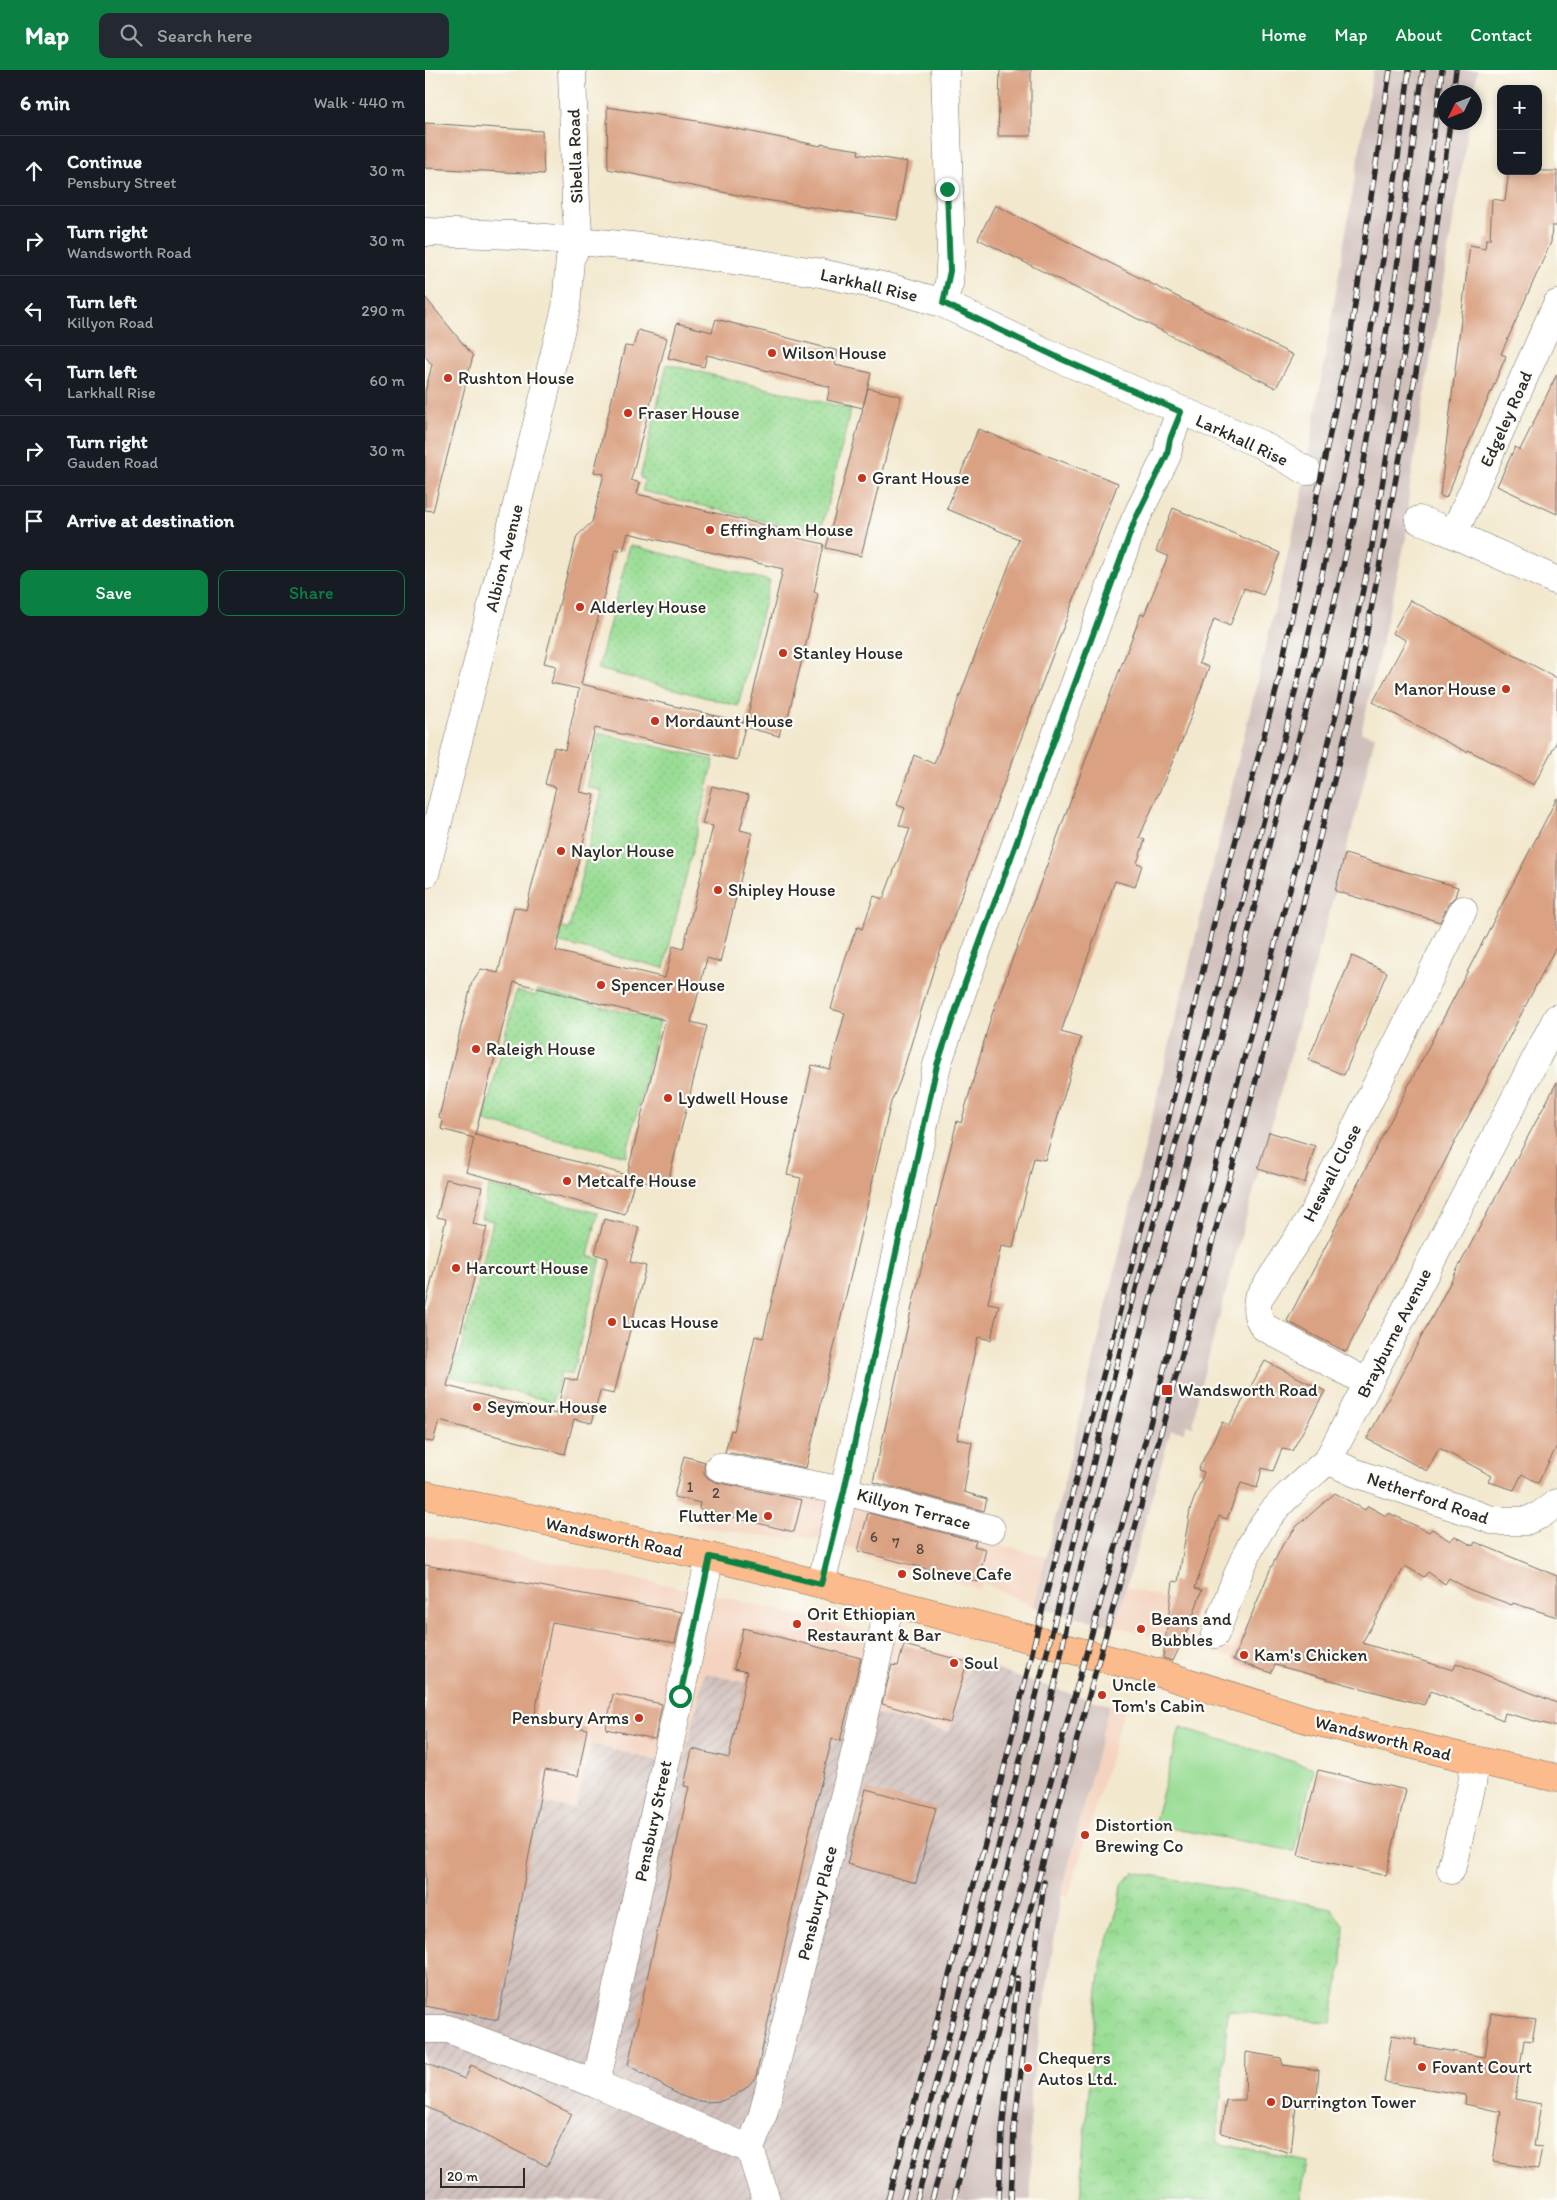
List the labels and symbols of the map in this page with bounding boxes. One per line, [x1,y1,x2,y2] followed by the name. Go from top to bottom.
[1437,85,1482,130] north arrow
[562,108,588,204] street label: Sibella Road
[936,178,959,201] route end
[818,263,920,307] street label: Larkhall Rise
[782,342,887,364] place label: Wilson House
[766,347,778,359] marker: Wilson House
[458,367,574,389] place label: Rushton House
[1475,367,1537,470] street label: Edgeley Road
[442,372,454,384] marker: Rushton House
[638,402,739,424] place label: Fraser House
[622,407,634,419] marker: Fraser House
[1192,409,1292,471] street label: Larkhall Rise
[872,467,970,489] place label: Grant House
[856,472,868,484] marker: Grant House
[480,502,528,614] street label: Albion Avenue
[720,519,853,541] place label: Effingham House
[704,524,716,536] marker: Effingham House
[590,596,706,618] place label: Alderley House
[574,601,586,613] marker: Alderley House
[793,642,903,664] place label: Stanley House
[777,647,789,659] marker: Stanley House
[1394,678,1496,700] place label: Manor House
[1500,683,1512,695] marker: Manor House
[665,710,793,732] place label: Mordaunt House
[649,715,661,727] marker: Mordaunt House
[571,840,674,862] place label: Naylor House
[555,845,567,857] marker: Naylor House
[728,879,836,901] place label: Shipley House
[712,884,724,896] marker: Shipley House
[611,974,725,996] place label: Spencer House
[595,979,607,991] marker: Spencer House
[486,1038,595,1060] place label: Raleigh House
[470,1043,482,1055] marker: Raleigh House
[678,1087,788,1109] place label: Lydwell House
[662,1092,674,1104] marker: Lydwell House
[1298,1120,1366,1226] street label: Heswall Close
[577,1170,696,1192] place label: Metcalfe House
[561,1175,573,1187] marker: Metcalfe House
[466,1257,588,1279] place label: Harcourt House
[450,1262,462,1274] marker: Harcourt House
[1352,1265,1436,1401] street label: Brayburne Avenue
[622,1311,718,1333] place label: Lucas House
[606,1316,618,1328] marker: Lucas House
[1178,1379,1318,1401] place label: Wandsworth Road
[1160,1383,1174,1397] marker: Wandsworth Road
[487,1396,607,1418] place label: Seymour House
[471,1401,483,1413] marker: Seymour House
[1364,1467,1492,1529] street label: Netherford Road
[687,1478,694,1496] house number: 1
[855,1483,973,1535] street label: Killyon Terrace
[712,1484,720,1502] house number: 2
[679,1505,758,1527] place label: Flutter Me
[762,1510,774,1522] marker: Flutter Me
[543,1512,685,1562] street label: Wandsworth Road
[870,1528,878,1546] house number: 6
[892,1534,900,1552] house number: 7
[916,1540,924,1558] house number: 8
[912,1563,1012,1585] place label: Solneve Cafe
[896,1568,908,1580] marker: Solneve Cafe
[807,1603,942,1646] place label: Orit Ethiopian Restaurant & Bar
[1151,1608,1232,1651] place label: Beans and Bubbles
[791,1618,803,1630] marker: Orit Ethiopian Restaurant & Bar
[1135,1623,1147,1635] marker: Beans and Bubbles
[1254,1644,1368,1666] place label: Kam's Chicken
[1238,1649,1250,1661] marker: Kam's Chicken
[964,1652,998,1674] place label: Soul
[948,1657,960,1669] marker: Soul
[1112,1674,1205,1717] place label: Uncle Tom's Cabin
[669,1685,692,1708] route start
[1096,1689,1108,1701] marker: Uncle Tom's Cabin
[512,1707,629,1729] place label: Pensbury Arms
[1313,1710,1454,1766] street label: Wandsworth Road
[633,1712,645,1724] marker: Pensbury Arms
[629,1758,677,1884] street label: Pensbury Street
[1095,1814,1183,1857] place label: Distortion Brewing Co
[1079,1829,1091,1841] marker: Distortion Brewing Co
[792,1844,842,1962] street label: Pensbury Place
[1038,2047,1118,2090] place label: Chequers Autos Ltd.
[1432,2056,1532,2078] place label: Fovant Court
[1416,2061,1428,2073] marker: Fovant Court
[1022,2062,1034,2074] marker: Chequers Autos Ltd.
[1281,2091,1416,2113] place label: Durrington Tower
[1265,2096,1277,2108] marker: Durrington Tower
[440,2165,525,2188] scale bar

